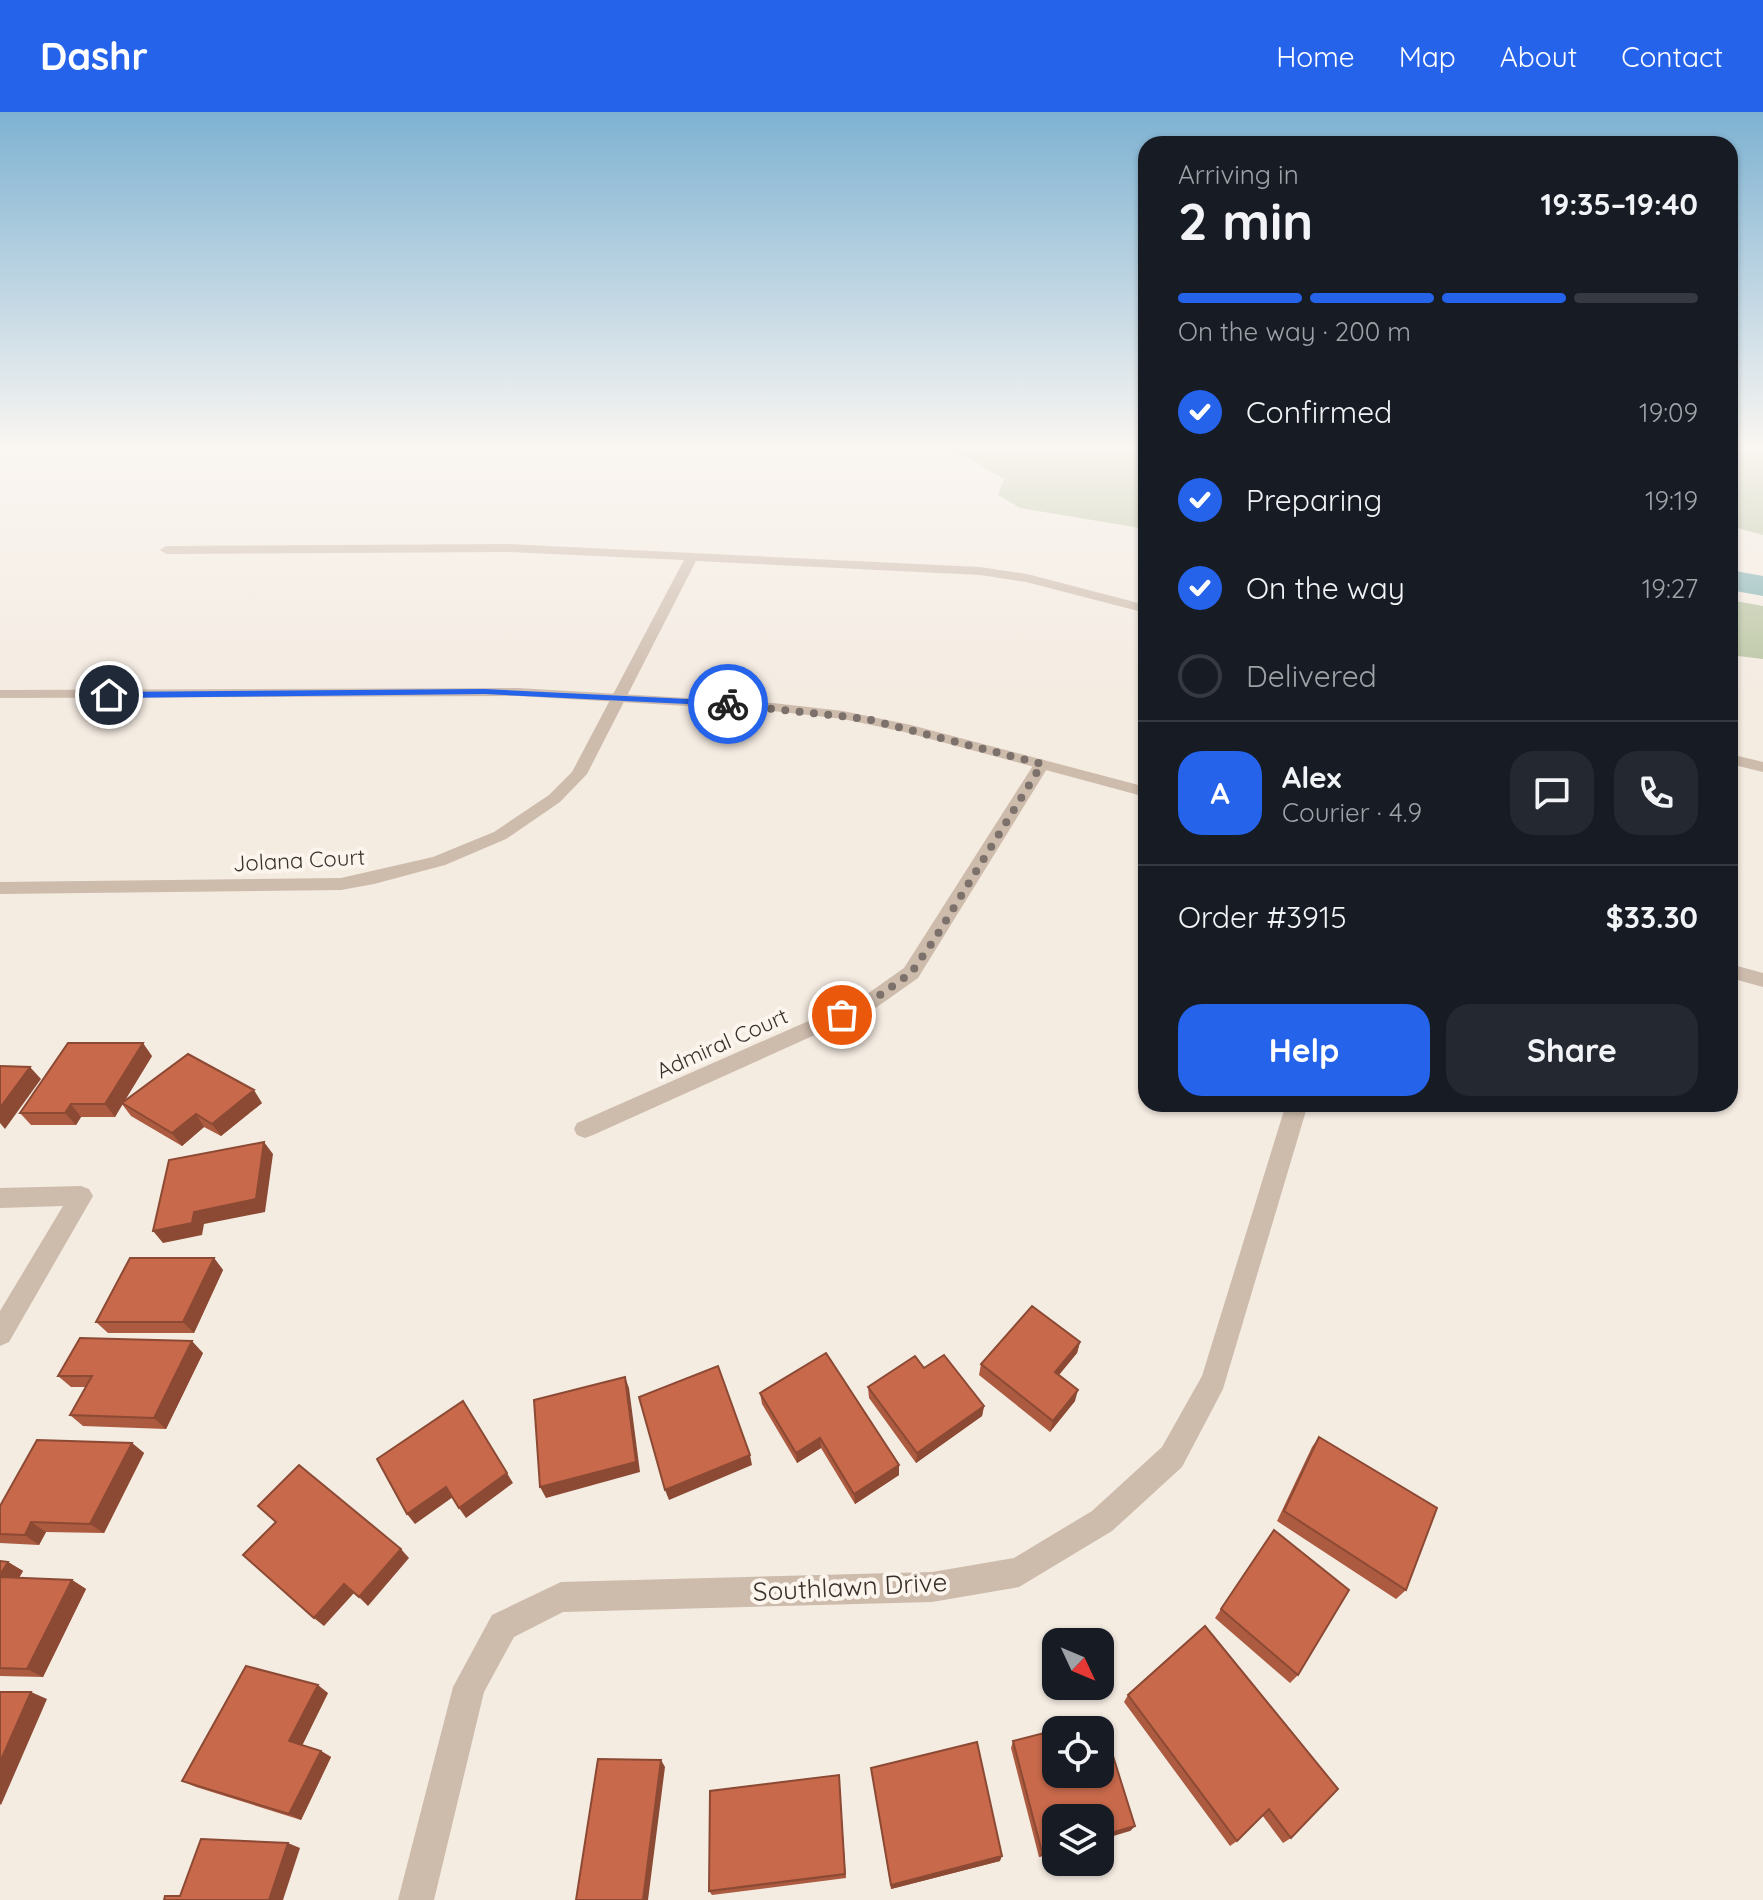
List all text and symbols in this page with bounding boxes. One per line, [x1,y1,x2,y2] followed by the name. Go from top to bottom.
[40,32,148,80] text: Dashr
[1276,39,1355,74] text: Home
[1399,39,1456,74] text: Map
[1500,39,1577,74] text: About
[1621,39,1723,74] text: Contact
[1178,158,1299,191] text: Arriving in
[1540,185,1698,223] text: 19:35–19:40
[1178,188,1313,253] text: 2 min
[1178,315,1411,348] text: On the way · 200 m
[1178,390,1222,434] icon: check
[1246,393,1392,431] text: Confirmed
[1639,396,1698,429] text: 19:09
[1178,478,1222,522] icon: check
[1246,481,1382,519] text: Preparing
[1645,484,1698,517] text: 19:19
[1178,566,1222,610] icon: check
[1246,569,1405,607] text: On the way
[1642,572,1698,605] text: 19:27
[1246,657,1377,695] text: Delivered
[75,661,143,729] pin
[688,664,768,744] courier
[87,673,131,717] icon: home
[706,682,750,726] icon: bike
[1510,751,1594,835] button: chat
[1614,751,1698,835] button: phone
[1282,758,1341,796] text: Alex
[1210,774,1230,812] text: A
[1282,796,1422,829] text: Courier · 4.9
[232,843,366,877] street label: Jolana Court
[1178,898,1347,936] text: Order #3915
[1606,898,1698,936] text: $33.30
[808,981,876,1049] pin
[820,993,864,1037] icon: bag
[652,1002,792,1084] street label: Admiral Court
[1178,1004,1430,1096] button: Help
[1446,1004,1698,1096] button: Share
[752,1565,948,1608] street label: Southlawn Drive
[1042,1628,1114,1700] north arrow
[1042,1628,1114,1876] map controls
[1042,1716,1114,1788] button: locate
[1042,1804,1114,1876] button: layers

